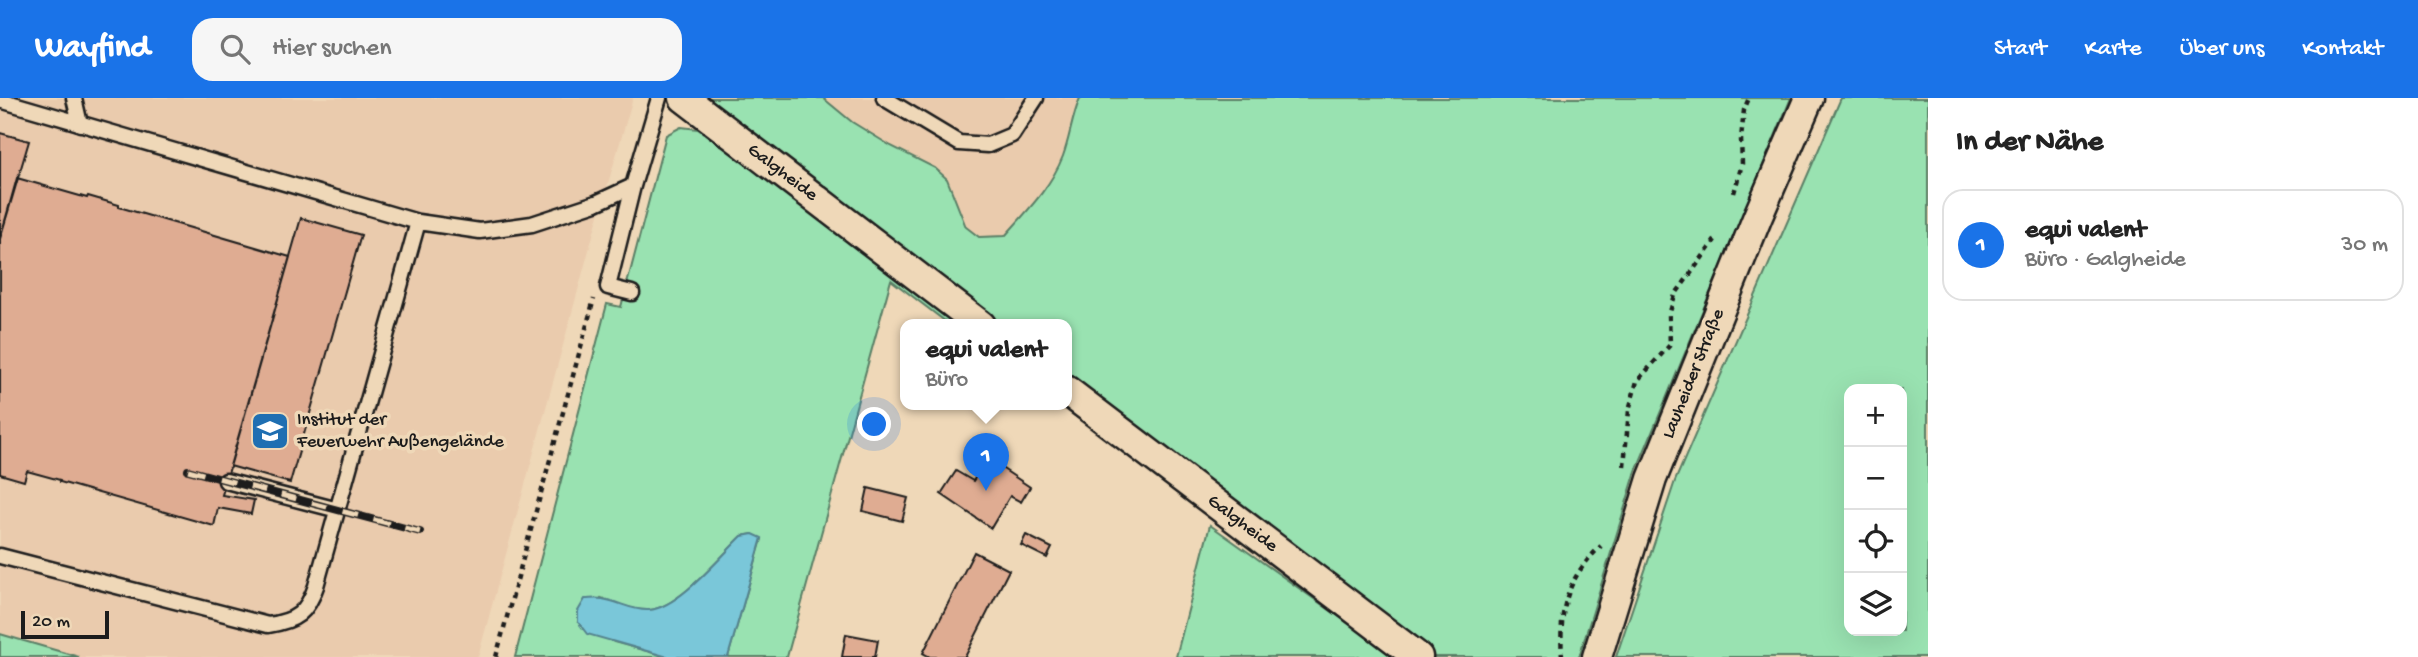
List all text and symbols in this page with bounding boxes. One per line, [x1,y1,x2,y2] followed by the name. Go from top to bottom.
[192,18,682,81] search box
[35,30,150,68] text: Wayfind
[216,30,254,68] icon: search
[272,34,392,65] text: Hier suchen
[1994,35,2046,64] text: Start
[2084,35,2142,64] text: Karte
[2180,35,2264,64] text: Über uns
[2302,35,2383,64] text: Kontakt
[1956,126,2103,161] text: In der Nähe
[742,139,822,207] street label: Galgheide
[2025,216,2146,247] text: equi valent
[1976,232,1986,259] text: 1
[2341,232,2388,259] text: 30 m
[2025,247,2186,274] text: Büro · Galgheide
[1658,306,1731,442] street label: Lauheider Straße
[900,319,1072,410] popup
[926,336,1046,367] text: equi valent
[926,367,968,394] text: Büro
[1844,384,1907,636] map controls
[1844,384,1907,447] button: +
[857,407,891,441] your location
[296,409,504,454] place label: Institut der Feuerwehr Außengelände
[249,410,291,452] school or university icon: Institut der Feuerwehr Außengelände
[963,433,1009,491] pin: 1
[1844,447,1907,510] button: −
[1202,490,1282,558] street label: Galgheide
[1844,510,1907,573] button: locate
[1844,573,1907,636] button: layers
[21,608,108,640] scale bar
[32,611,70,634] text: 20 m

